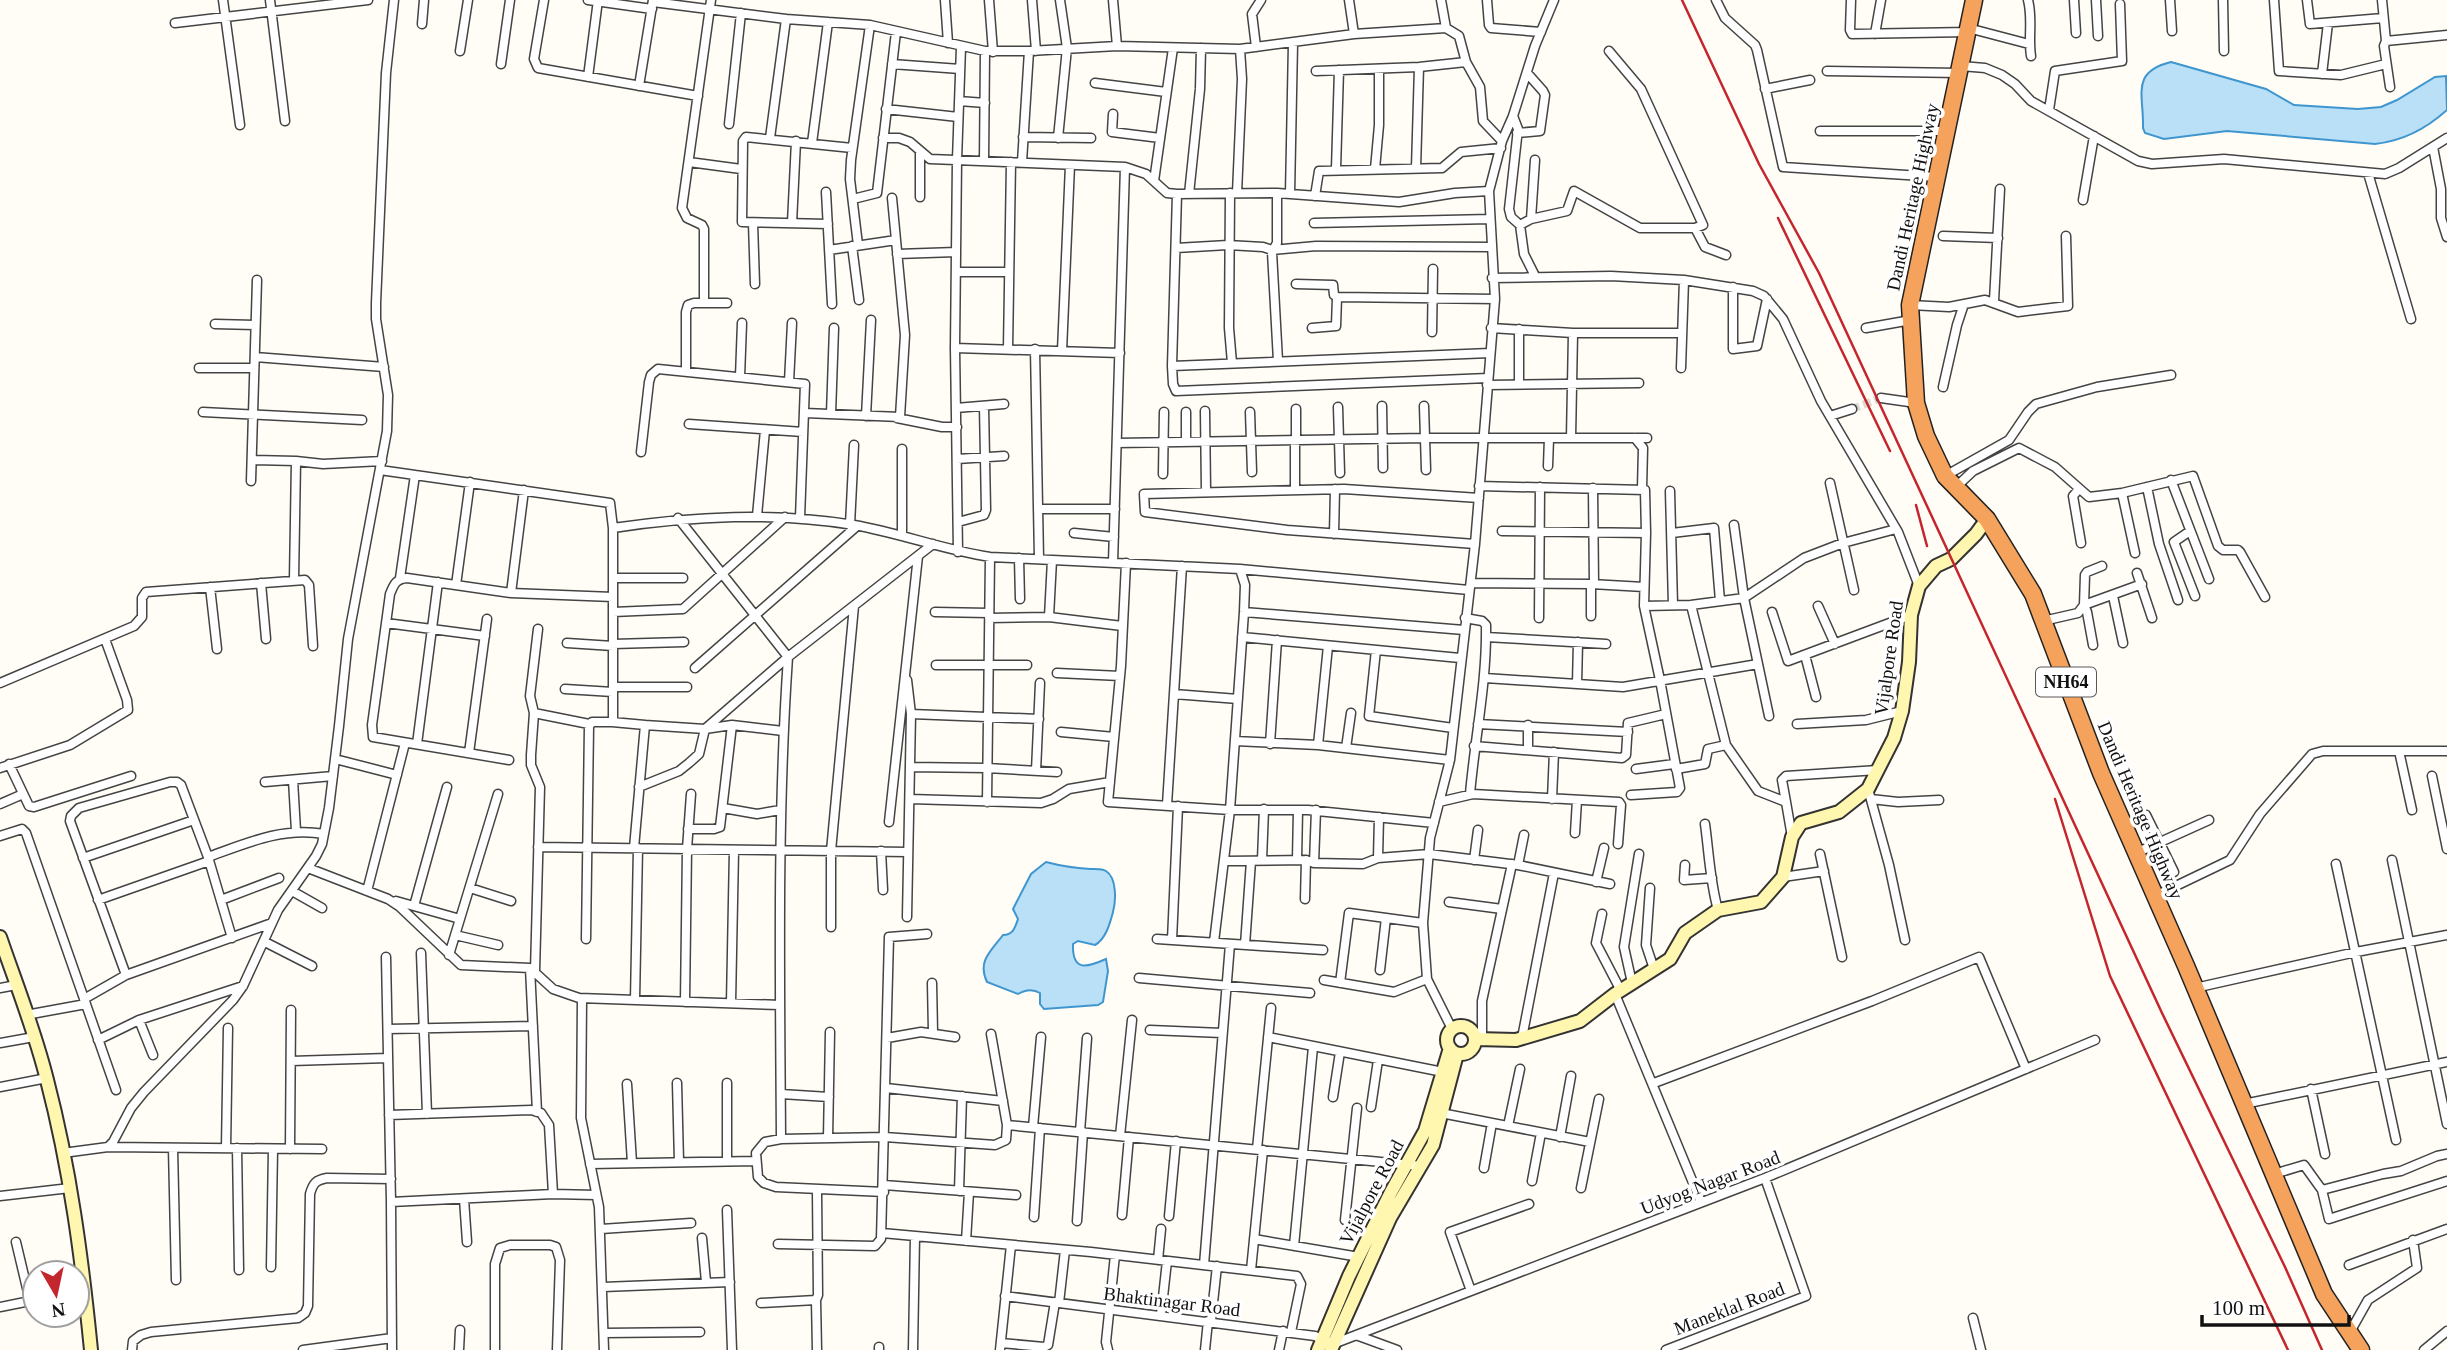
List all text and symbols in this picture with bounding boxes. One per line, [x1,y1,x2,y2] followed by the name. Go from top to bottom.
[1882,101,1943,293] street label: Dandi Heritage Highway
[1870,599,1907,717] street label: Vijalpore Road
[2036,668,2096,696] road number: NH64
[2094,718,2188,903] street label: Dandi Heritage Highway
[1335,1136,1408,1248] street label: Vijalpore Road
[1637,1146,1783,1219] street label: Udyog Nagar Road
[21,1259,91,1329] north arrow
[1671,1278,1788,1339] street label: Maneklal Road
[1102,1283,1242,1320] street label: Bhaktinagar Road
[2202,1284,2349,1328] scale bar
[2212,1296,2265,1320] text: 100 m
[50,1299,67,1322] text: N

